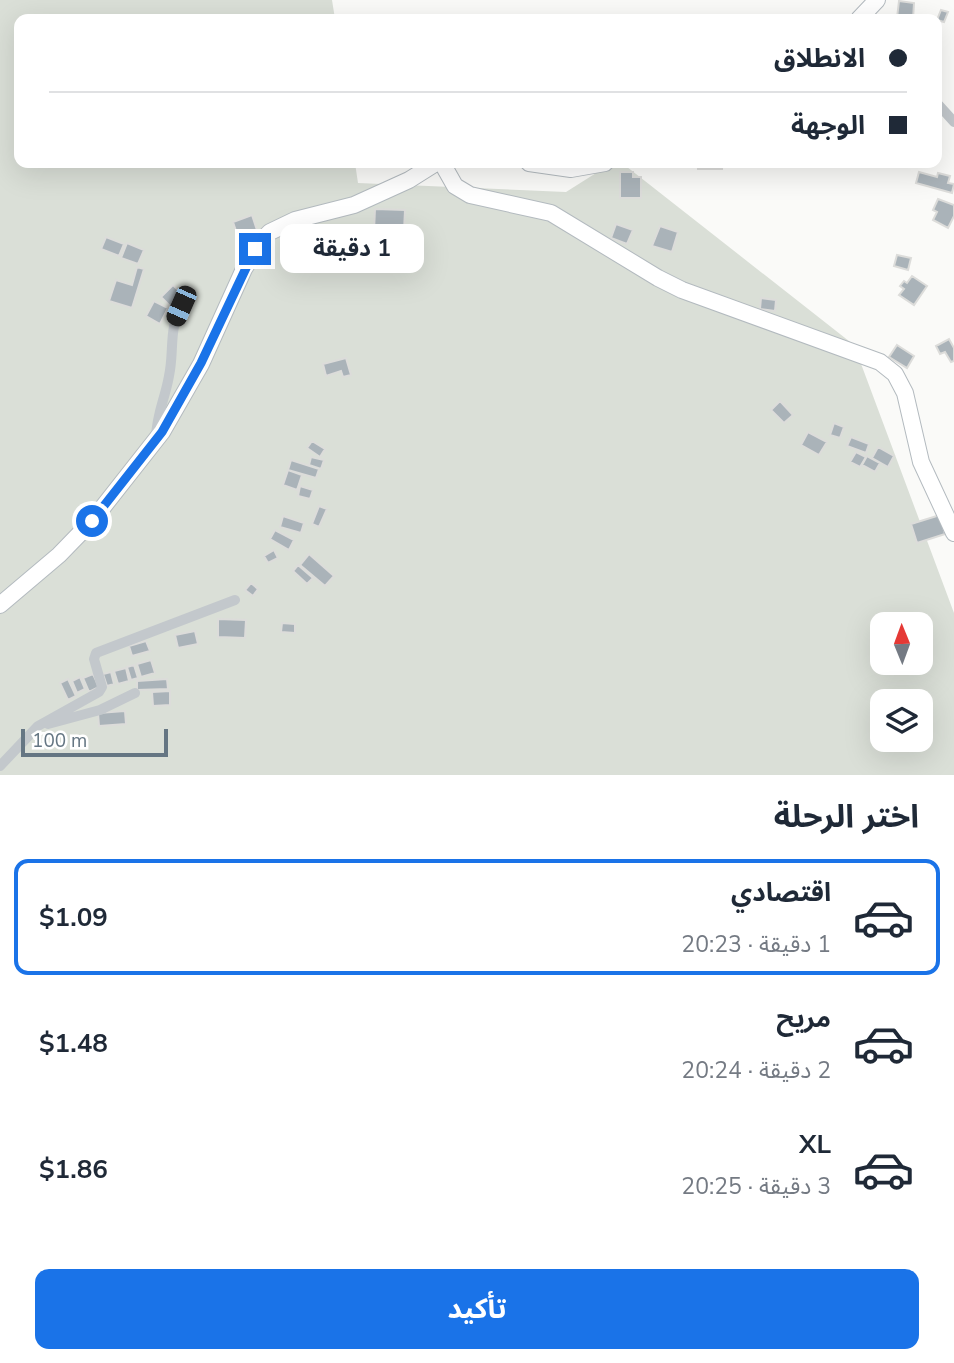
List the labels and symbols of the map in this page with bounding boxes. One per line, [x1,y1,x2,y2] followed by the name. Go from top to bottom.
[280,224,423,274] callout: 1 دقيقة
[239,233,271,265] route end
[163,283,200,329] car
[76,505,108,537] route start
[870,612,933,676] north arrow
[21,726,168,758] scale bar

